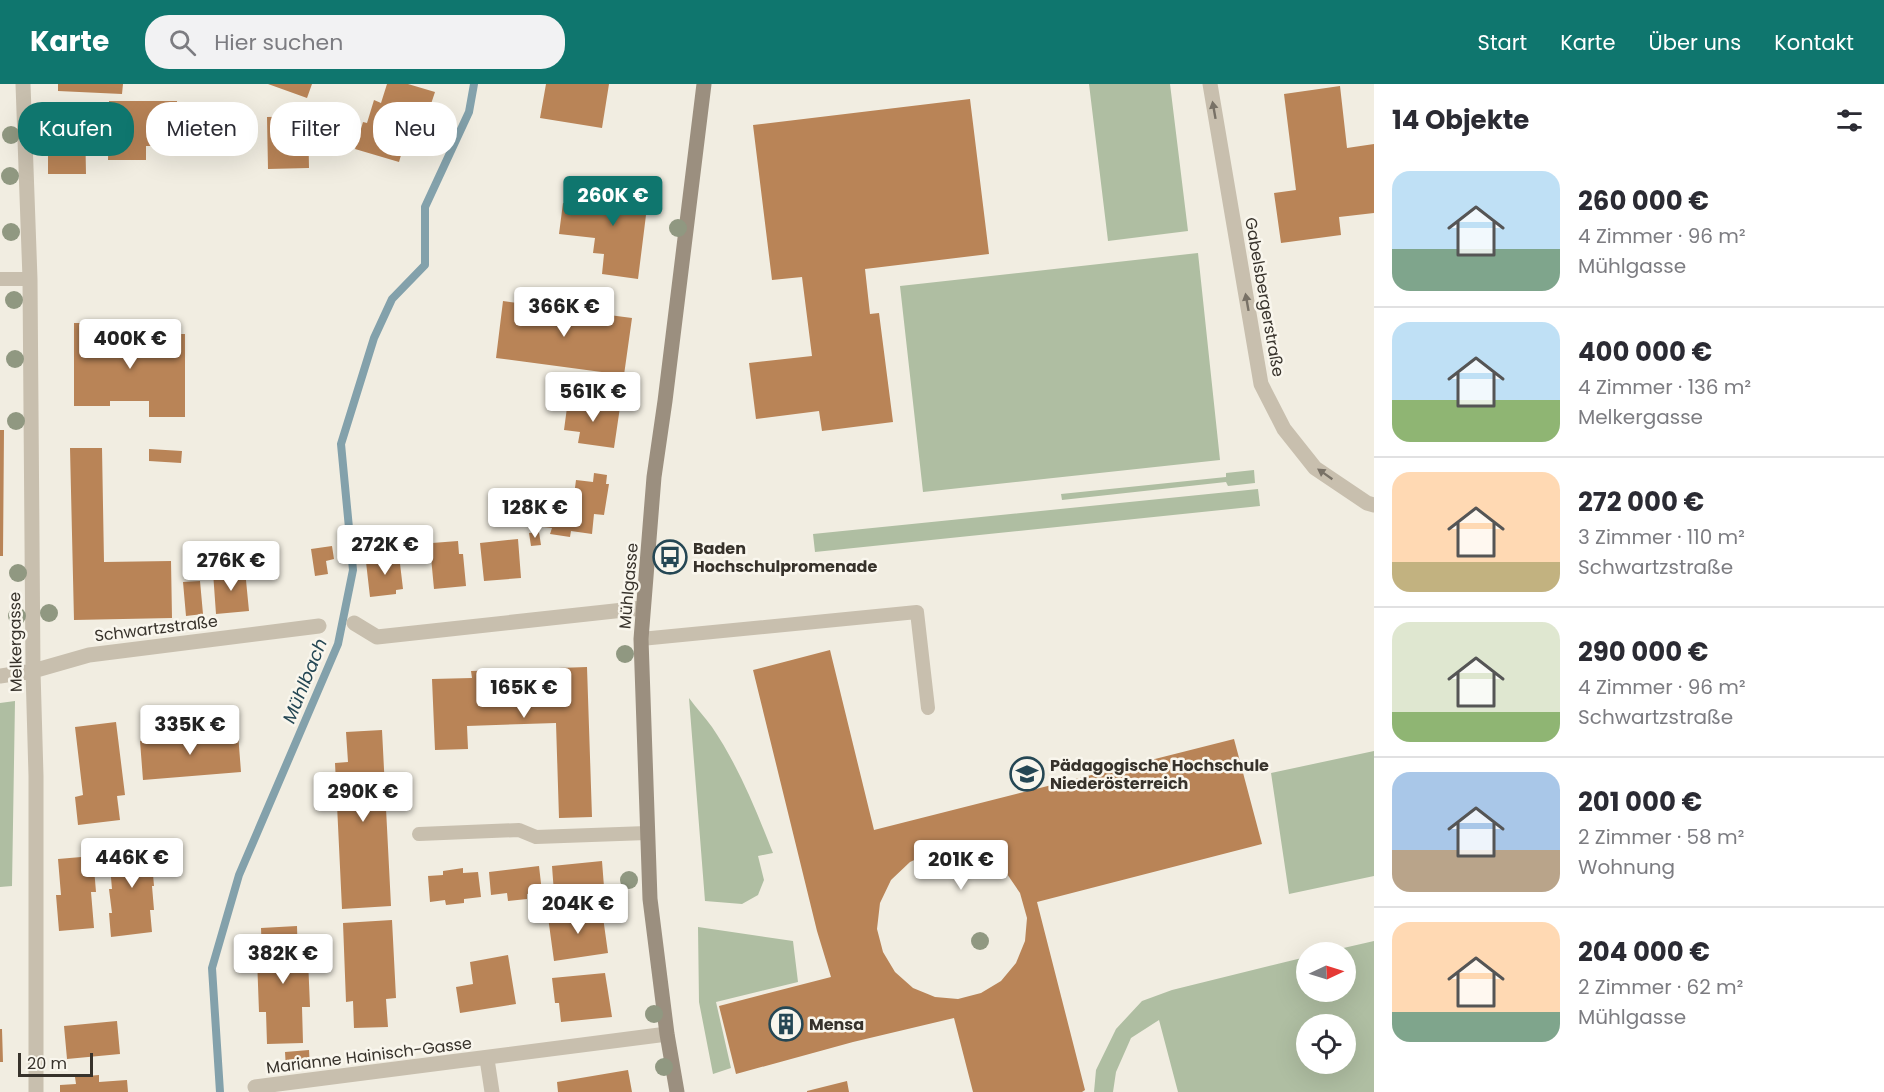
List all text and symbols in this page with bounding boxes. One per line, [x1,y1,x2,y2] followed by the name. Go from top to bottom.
[145,15,565,69] search box
[30,22,109,61] text: Karte
[166,26,199,59] icon: search
[214,27,343,58] text: Hier suchen
[1478,28,1527,57] text: Start
[1560,28,1616,57] text: Karte
[1649,28,1741,57] text: Über uns
[1774,28,1854,57] text: Kontakt
[1210,100,1219,119] one-way arrow
[18,102,134,156] chip: Kaufen
[146,102,258,156] chip: Mieten
[270,102,361,156] chip: Filter
[373,102,457,156] chip: Neu
[1392,102,1529,138] text: 14 Objekte
[1833,104,1866,137] icon: filters
[564,176,662,227] pin: 260K €
[577,181,649,209] text: 260K €
[1578,183,1709,219] text: 260 000 €
[1440,195,1512,267] icon: home
[1239,216,1290,379] street label: Gabelsbergerstraße
[1578,222,1745,250] text: 4 Zimmer · 96 m²
[1578,252,1686,280] text: Mühlgasse
[515,287,613,338] pin: 366K €
[528,292,600,320] text: 366K €
[1242,292,1251,311] one-way arrow
[81,319,179,370] pin: 400K €
[93,324,167,352] text: 400K €
[1578,334,1712,370] text: 400 000 €
[1440,346,1512,418] icon: home
[544,372,642,423] pin: 561K €
[1578,373,1751,401] text: 4 Zimmer · 136 m²
[559,377,627,405] text: 561K €
[1578,403,1703,431] text: Melkergasse
[1317,468,1333,480] one-way arrow
[1578,484,1704,520] text: 272 000 €
[486,488,584,539] pin: 128K €
[502,493,568,521] text: 128K €
[1440,496,1512,568] icon: home
[1578,523,1745,551] text: 3 Zimmer · 110 m²
[336,525,434,576] pin: 272K €
[351,530,419,558] text: 272K €
[693,537,877,578] place label: Baden Hochschulpromenade
[652,539,688,575] bus stop icon: Baden Hochschulpromenade
[182,541,280,592] pin: 276K €
[613,542,644,630] street label: Mühlgasse
[197,546,265,574] text: 276K €
[1578,553,1733,581] text: Schwartzstraße
[3,592,28,692] street label: Melkergasse
[93,610,219,647] street label: Schwartzstraße
[1578,634,1708,670] text: 290 000 €
[276,635,333,727] water label: Mühlbach
[1440,646,1512,718] icon: home
[475,668,573,719] pin: 165K €
[490,673,558,701] text: 165K €
[1578,673,1745,701] text: 4 Zimmer · 96 m²
[1578,703,1733,731] text: Schwartzstraße
[141,705,239,756] pin: 335K €
[154,710,226,738] text: 335K €
[1050,754,1269,795] place label: Pädagogische Hochschule Niederösterreich
[1009,756,1045,792] school or university icon: Pädagogische Hochschule Niederösterreich
[314,772,412,823] pin: 290K €
[328,777,398,805] text: 290K €
[1578,784,1702,820] text: 201 000 €
[1440,796,1512,868] icon: home
[1578,823,1744,851] text: 2 Zimmer · 58 m²
[83,838,181,889] pin: 446K €
[912,840,1010,891] pin: 201K €
[95,843,169,871] text: 446K €
[928,845,994,873] text: 201K €
[1578,853,1675,881] text: Wohnung
[529,884,627,935] pin: 204K €
[542,889,614,917] text: 204K €
[234,934,332,985] pin: 382K €
[1578,934,1710,970] text: 204 000 €
[248,939,318,967] text: 382K €
[1296,942,1356,1002] north arrow
[1296,942,1356,1074] map controls
[1440,946,1512,1018] icon: home
[1578,973,1743,1001] text: 2 Zimmer · 62 m²
[1578,1003,1686,1031] text: Mühlgasse
[768,1006,804,1042] building icon: Mensa
[809,1013,864,1036] place label: Mensa
[1296,1014,1356,1074] button: locate
[265,1031,473,1080] street label: Marianne Hainisch-Gasse
[18,1050,93,1078] scale bar
[27,1052,67,1075] text: 20 m

